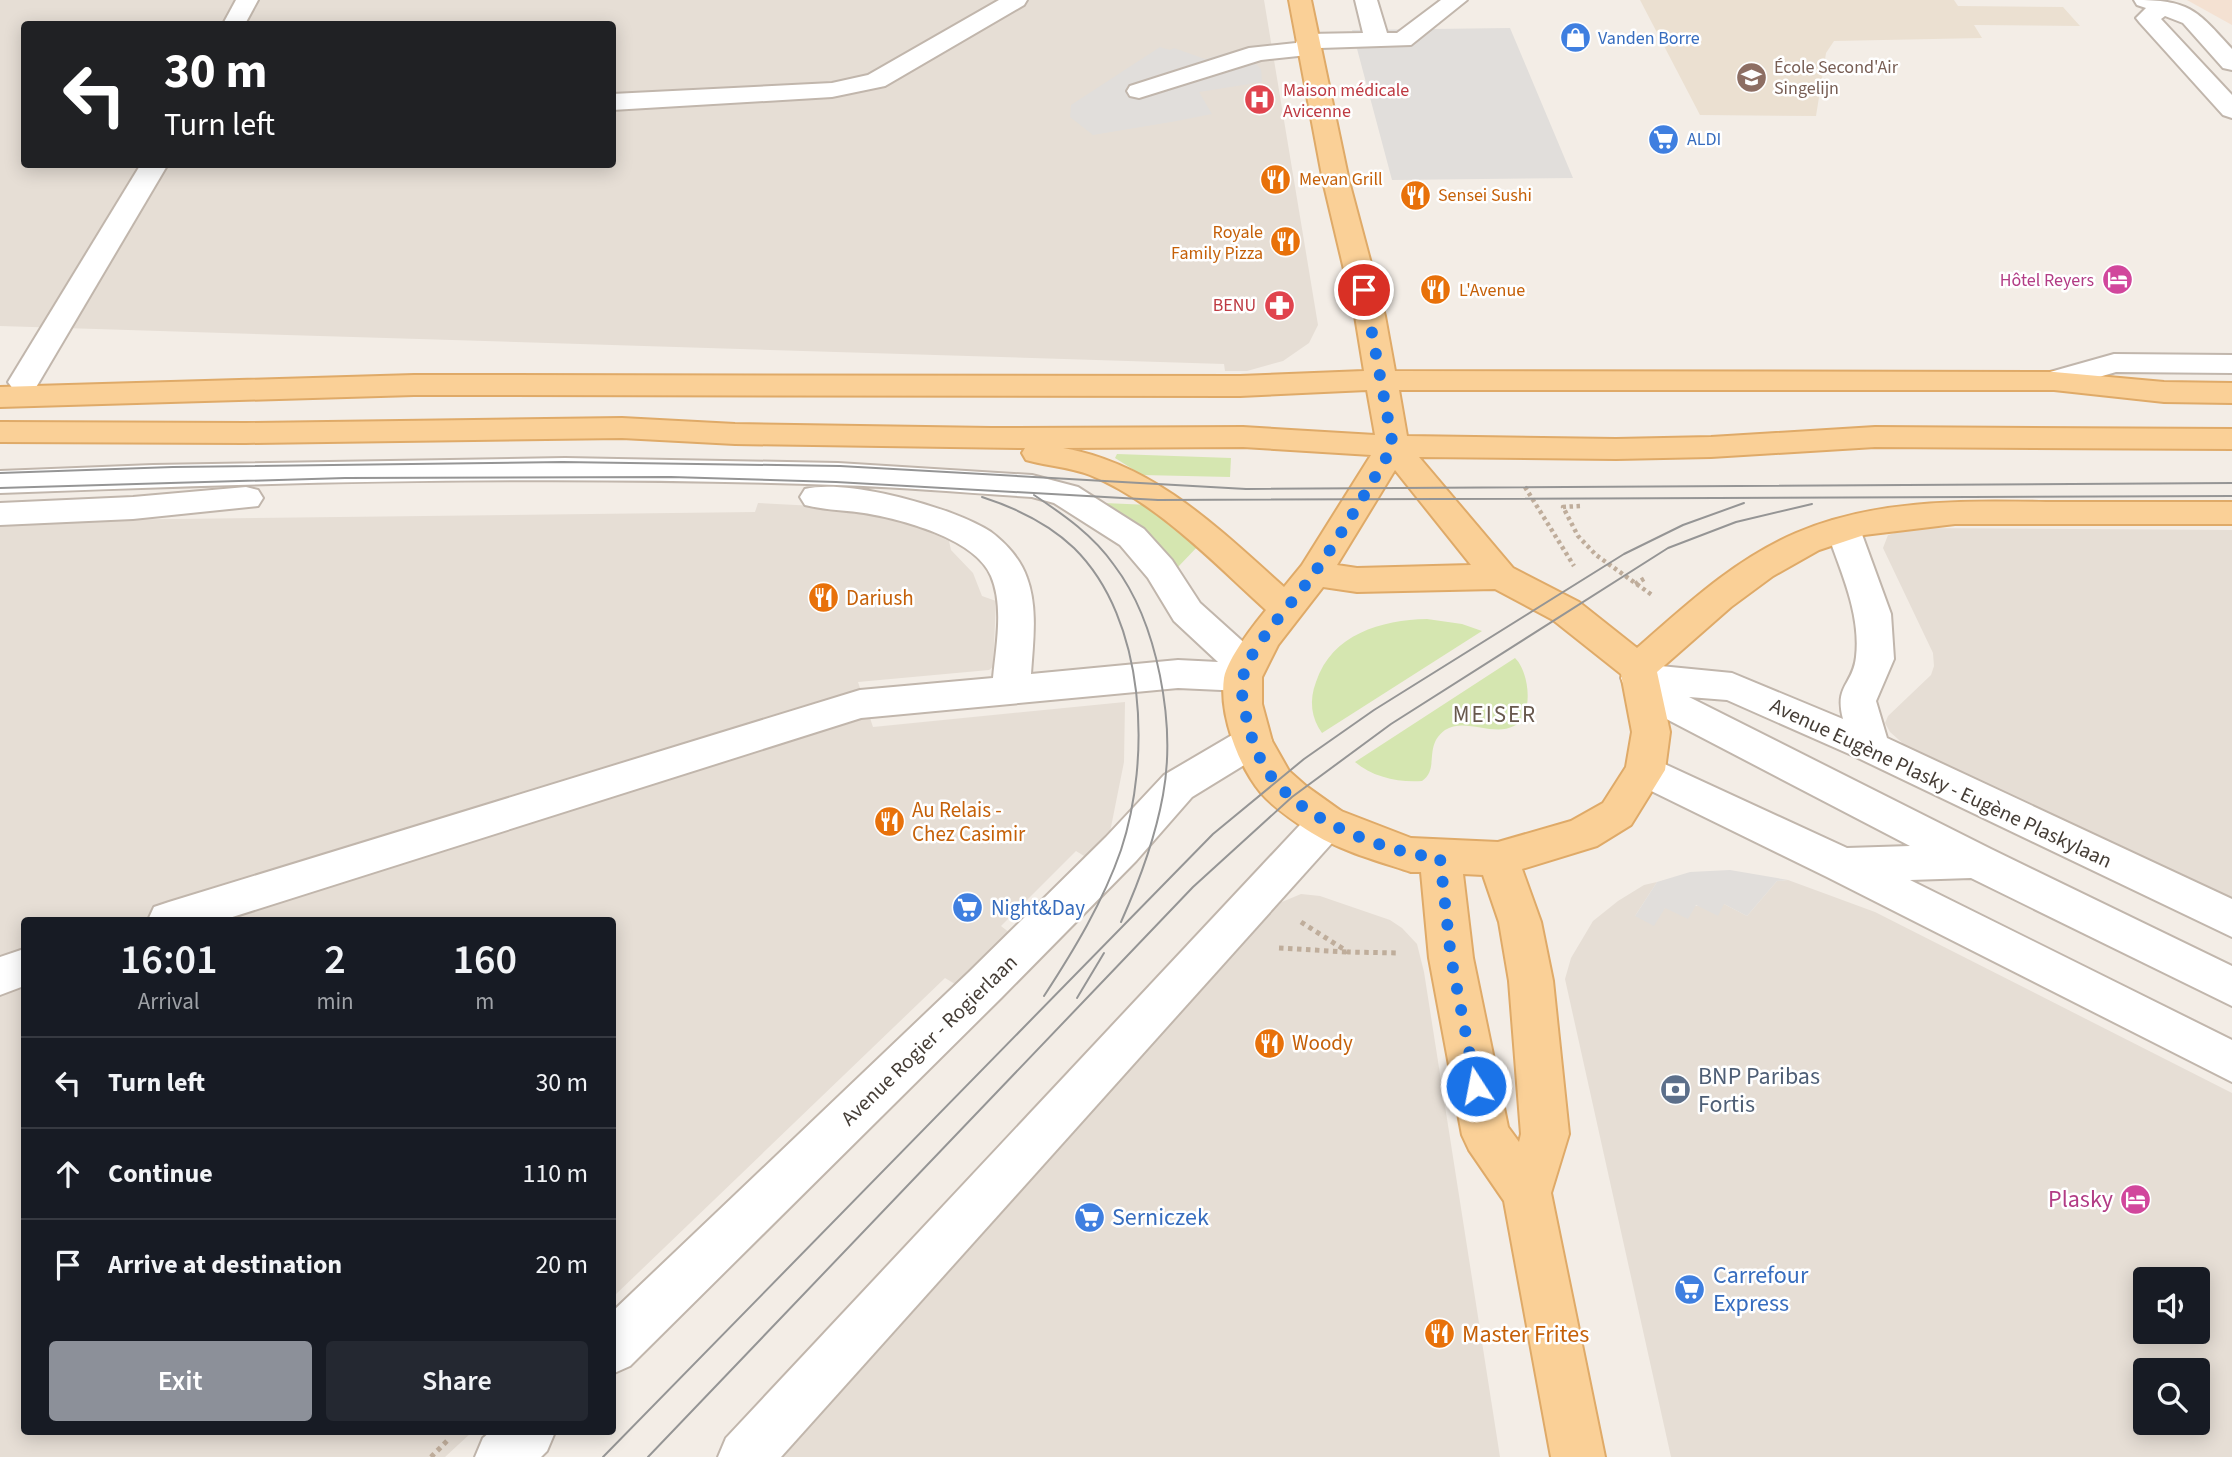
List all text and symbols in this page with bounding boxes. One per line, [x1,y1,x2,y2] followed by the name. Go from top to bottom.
[1558,21,1592,55] shop icon: Vanden Borre
[1598,26,1700,51] place label: Vanden Borre
[164,37,268,107] text: 30 m
[49,49,140,140] icon: left
[1774,55,1899,101] place label: École Second'Air Singelijn
[1734,60,1768,94] school or university icon: École Second'Air Singelijn
[1283,78,1409,124] place label: Maison médicale Avicenne
[1243,83,1277,117] hospital icon: Maison médicale Avicenne
[164,102,275,148] text: Turn left
[1647,122,1681,156] supermarket icon: ALDI
[1687,127,1721,152] place label: ALDI
[1259,162,1293,196] restaurant icon: Mevan Grill
[1299,167,1383,192] place label: Mevan Grill
[1398,178,1432,212] restaurant icon: Sensei Sushi
[1438,183,1532,208] place label: Sensei Sushi
[1171,220,1263,266] place label: Royale Family Pizza
[1269,225,1303,259] restaurant icon: Royale Family Pizza
[1334,260,1394,320] pin
[2100,263,2134,297] hotel icon: Hôtel Reyers
[2000,268,2094,293] place label: Hôtel Reyers
[1345,271,1383,309] icon: arrive
[1419,273,1453,307] restaurant icon: L'Avenue
[1459,278,1525,303] place label: L'Avenue
[1262,288,1296,322] pharmacy icon: BENU
[1213,293,1256,318] place label: BENU
[806,581,840,615] restaurant icon: Dariush
[846,583,914,613] place label: Dariush
[1765,690,2117,876] street label: Avenue Eugène Plasky - Eugène Plaskylaan
[1453,698,1537,731] district label: MEISER
[912,795,1026,849] place label: Au Relais - Chez Casimir
[872,805,906,839] restaurant icon: Au Relais - Chez Casimir
[951,891,985,925] supermarket icon: Night&Day
[991,893,1085,923] place label: Night&Day
[120,930,218,990] text: 16:01
[324,930,346,990] text: 2
[453,930,517,990] text: 160
[834,948,1024,1132] street label: Avenue Rogier - Rogierlaan
[138,985,200,1018] text: Arrival
[316,985,354,1018] text: min
[475,985,494,1018] text: m
[1252,1026,1286,1060] restaurant icon: Woody
[1292,1028,1353,1058] place label: Woody
[1439,1049,1513,1123] position arrow
[1698,1059,1820,1122] place label: BNP Paribas Fortis
[49,1064,87,1102] icon: left
[108,1064,205,1101] text: Turn left
[535,1064,588,1101] text: 30 m
[1658,1073,1692,1107] bank icon: BNP Paribas Fortis
[49,1155,87,1193] icon: ahead
[108,1155,213,1192] text: Continue
[522,1155,588,1192] text: 110 m
[2048,1182,2113,1217] place label: Plasky
[2119,1182,2153,1216] hotel icon: Plasky
[1072,1200,1106,1234] supermarket icon: Serniczek
[1112,1200,1209,1235] place label: Serniczek
[49,1246,87,1284] icon: arrive
[108,1246,342,1283] text: Arrive at destination
[535,1246,588,1283] text: 20 m
[1713,1258,1809,1321] place label: Carrefour Express
[2133,1267,2210,1435] map controls
[2133,1267,2210,1344] button: sound
[1673,1272,1707,1306] supermarket icon: Carrefour Express
[1422,1317,1456,1351] restaurant icon: Master Frites
[1462,1317,1589,1352] place label: Master Frites
[49,1341,312,1421] button: Exit
[326,1341,588,1421] button: Share
[2133,1358,2210,1435] button: search

